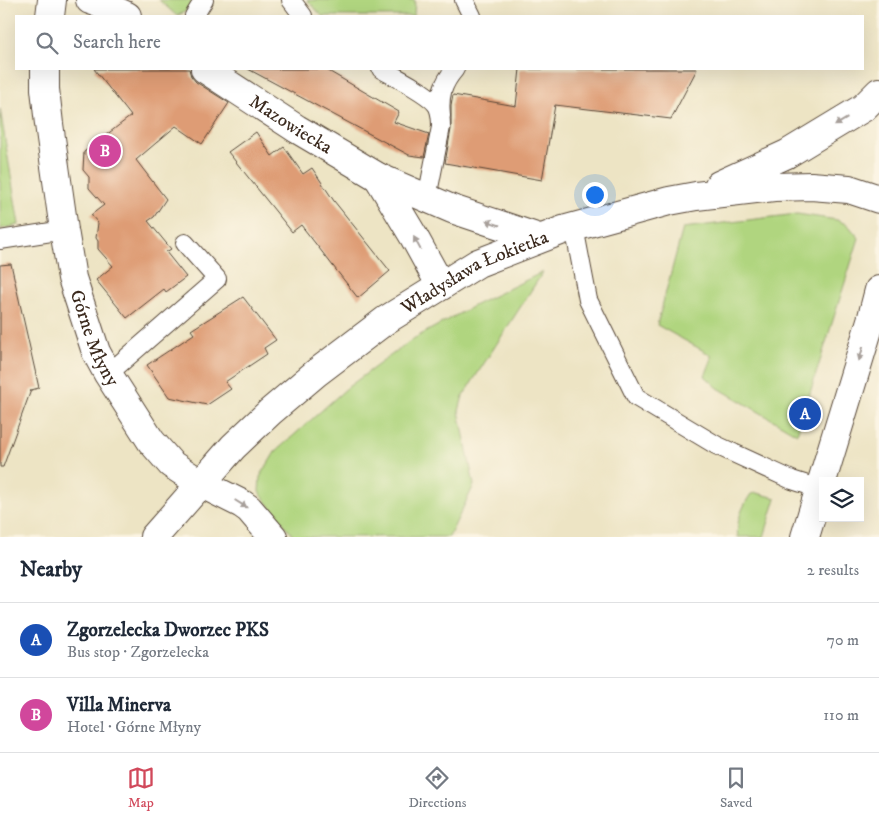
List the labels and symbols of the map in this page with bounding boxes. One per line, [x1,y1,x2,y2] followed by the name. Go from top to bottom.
[245,90,336,159] street label: Mazowiecka
[834,117,847,126] one-way arrow
[89,132,121,170] pin: B
[582,182,608,208] your location
[485,219,500,226] one-way arrow
[396,225,551,320] street label: Władysława Łokietka
[413,236,422,250] one-way arrow
[65,287,125,391] street label: Górne Młyny
[856,346,864,361] one-way arrow
[789,395,821,433] pin: A
[234,500,248,509] one-way arrow

